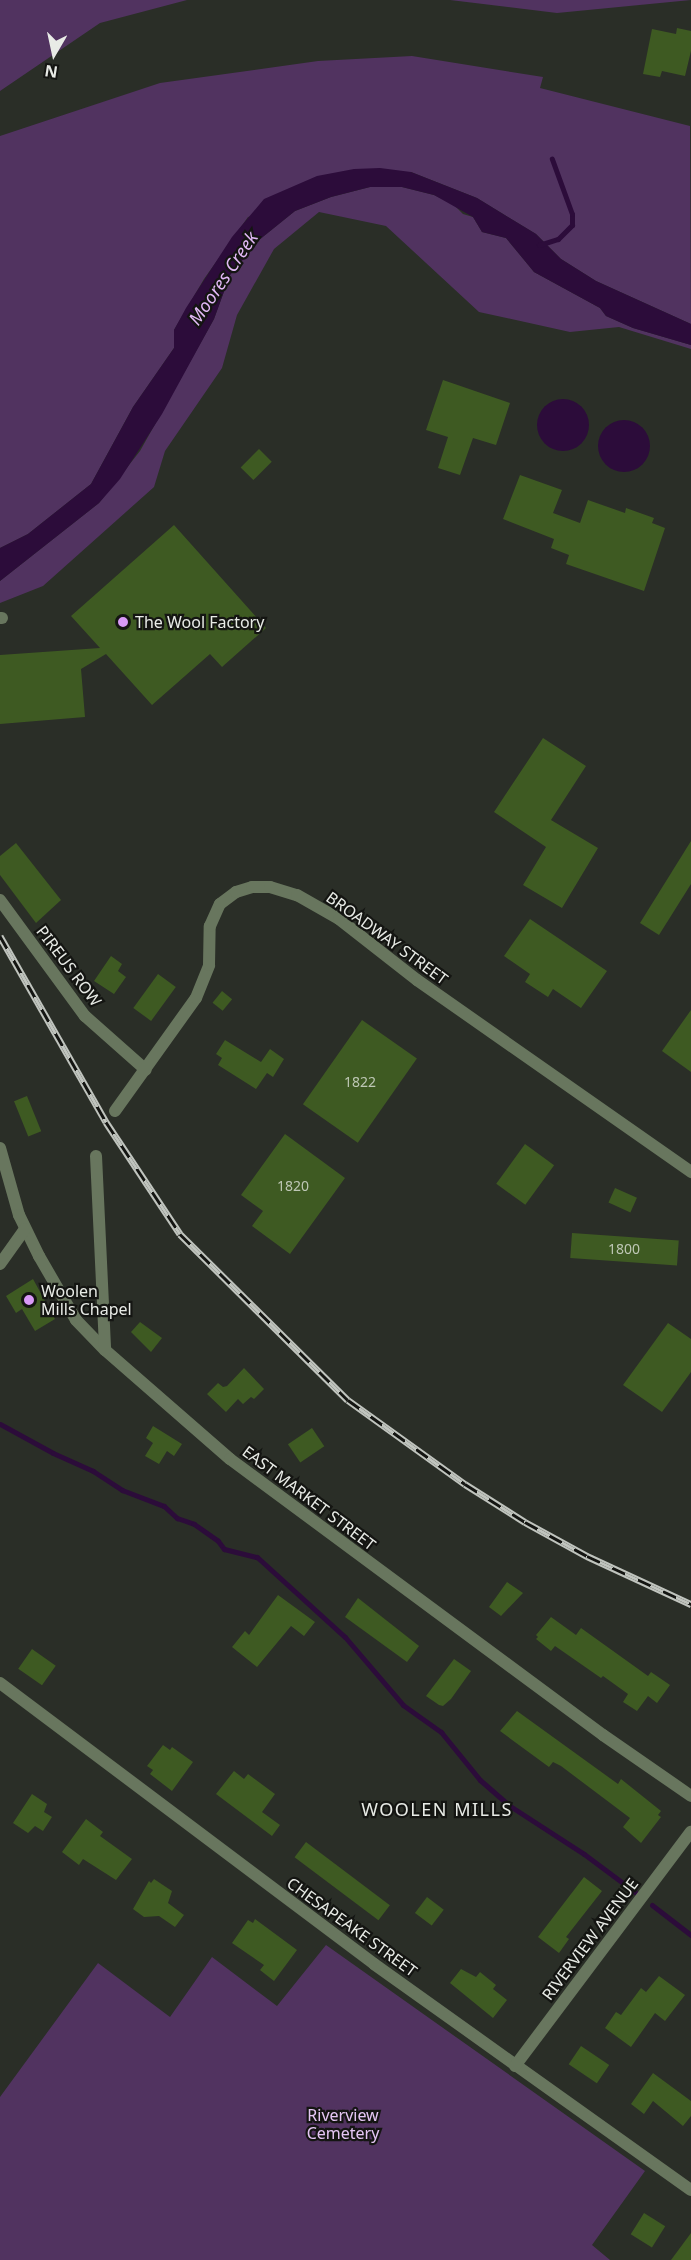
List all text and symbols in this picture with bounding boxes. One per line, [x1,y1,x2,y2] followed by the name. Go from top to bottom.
[24,24,84,84] north arrow
[43,60,59,84] text: N
[184,227,262,329] water label: Moores Creek
[135,612,264,632] place label: The Wool Factory
[116,615,130,629] marker: The Wool Factory
[323,888,451,988] street label: BROADWAY STREET
[33,922,105,1010] street label: PIREUS ROW
[344,1074,376,1090] house number: 1822
[277,1178,309,1194] house number: 1820
[608,1241,640,1257] house number: 1800
[41,1281,132,1319] place label: Woolen Mills Chapel
[22,1293,36,1307] marker: Woolen Mills Chapel
[239,1442,379,1554] street label: EAST MARKET STREET
[361,1798,513,1820] district label: WOOLEN MILLS
[283,1873,421,1981] street label: CHESAPEAKE STREET
[538,1874,642,2004] street label: RIVERVIEW AVENUE
[307,2105,379,2143] park label: Riverview Cemetery

